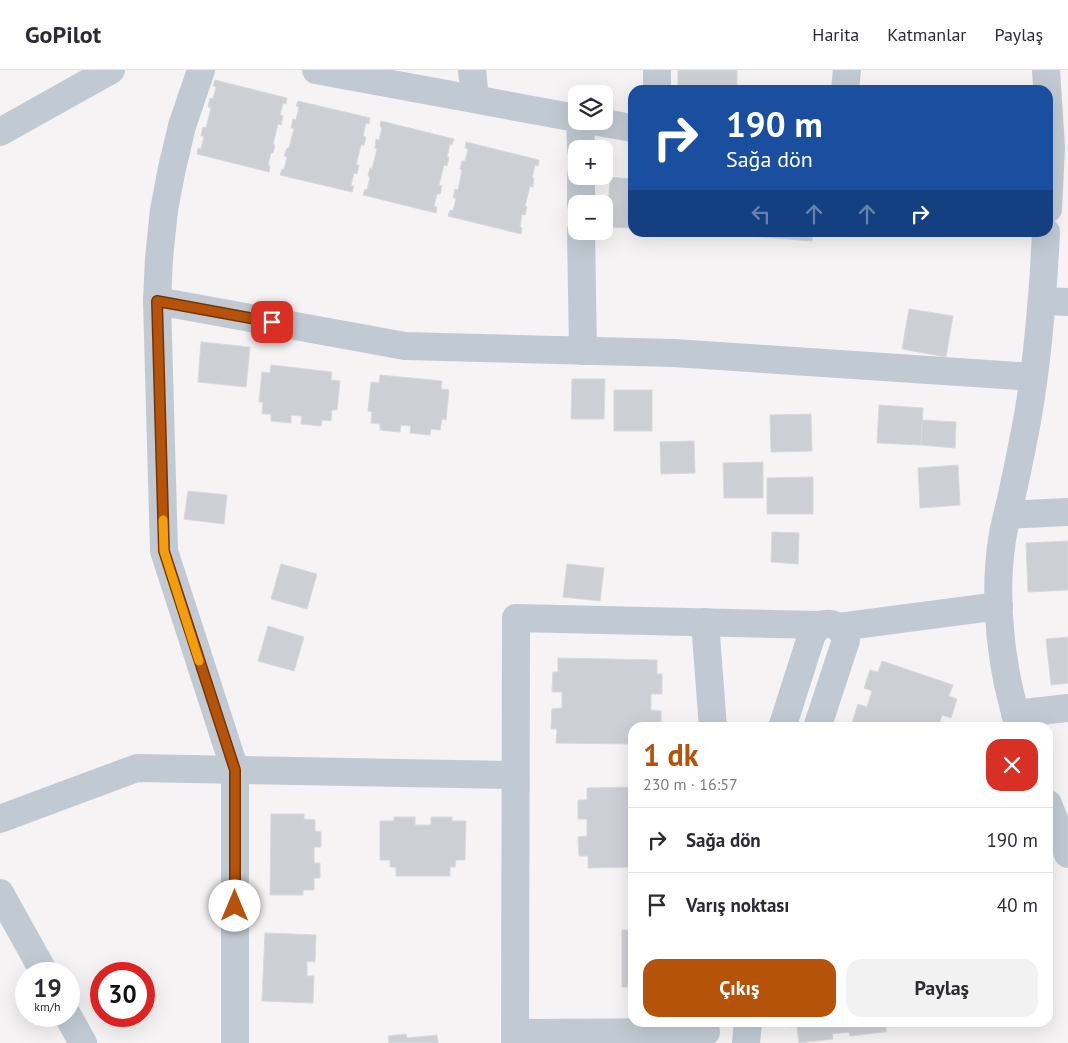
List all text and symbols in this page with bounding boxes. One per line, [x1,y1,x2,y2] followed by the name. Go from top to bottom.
[25,19,101,50] text: GoPilot
[812,23,859,46] text: Harita
[887,23,966,46] text: Katmanlar
[994,23,1043,46] text: Paylaş
[568,85,613,240] map controls
[568,85,613,130] button: layers
[726,101,823,147] text: 190 m
[643,105,708,170] icon: right
[568,140,613,185] button: +
[726,145,813,173] text: Sağa dön
[568,195,613,240] button: −
[747,200,775,228] icon: left
[800,200,828,228] icon: ahead
[853,200,881,228] icon: ahead
[906,200,934,228] icon: right
[251,301,293,343] pin
[258,308,286,336] icon: arrive
[643,735,699,774] text: 1 dk
[986,739,1038,791] button: close
[643,774,738,794] text: 230 m · 16:57
[643,826,671,854] icon: right
[686,828,761,852] text: Sağa dön
[986,828,1038,852] text: 190 m
[208,879,260,931] position arrow
[643,891,671,919] icon: arrive
[686,893,789,917] text: Varış noktası
[997,893,1038,917] text: 40 m
[643,959,836,1017] button: Çıkış
[846,959,1038,1017] button: Paylaş
[90,962,155,1027] speed limit sign: 30
[33,972,62,1004] text: 19
[34,999,61,1014] text: km/h

